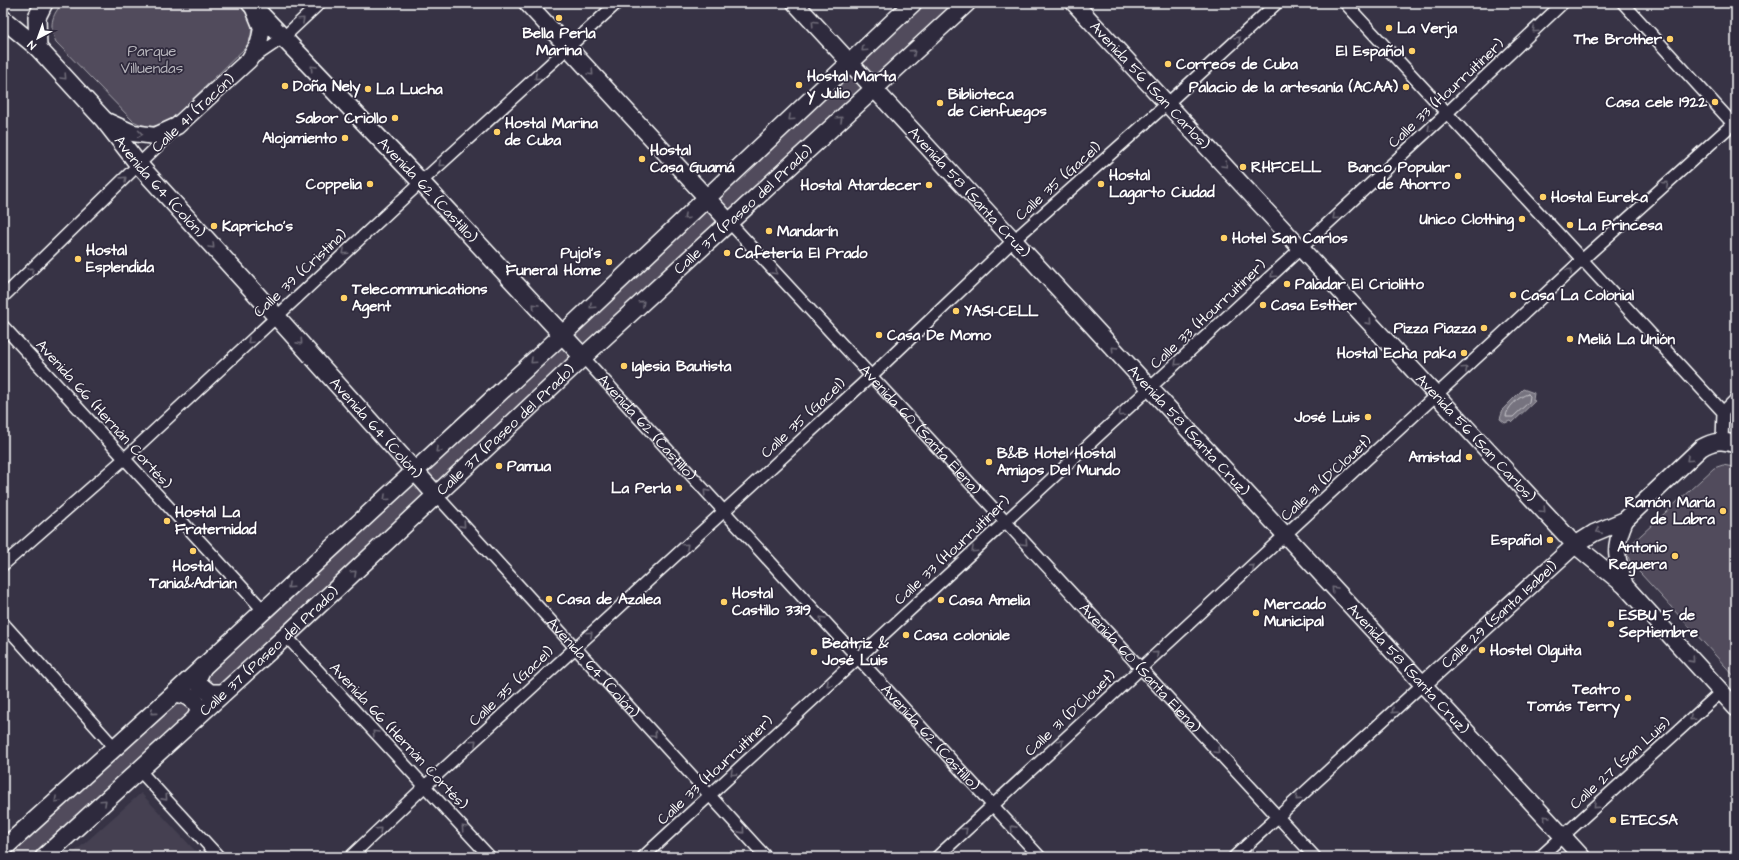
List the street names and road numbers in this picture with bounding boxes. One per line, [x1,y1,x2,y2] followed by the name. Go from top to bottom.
[1085,17,1214,154] street label: Avenida 56 (San Carlos)
[1384,34,1509,153] street label: Calle 33 (Hourruitiner)
[147,69,240,158] street label: Calle 41 (Tacón)
[903,122,1035,262] street label: Avenida 58 (Santa Cruz)
[109,131,210,242] street label: Avenida 64 (Colón)
[373,133,482,248] street label: Avenida 62 (Castillo)
[1011,137,1106,226] street label: Calle 35 (Gacel)
[669,140,818,279] street label: Calle 37 (Paseo del Prado)
[249,224,352,322] street label: Calle 39 (Cristina)
[1146,255,1271,374] street label: Calle 33 (Hourruitiner)
[31,335,176,494] street label: Avenida 66 (Hernán Cortés)
[432,360,580,500] street label: Calle 37 (Paseo del Prado)
[855,360,986,500] street label: Avenida 60 (Santa Elena)
[1123,360,1254,501] street label: Avenida 58 (Santa Cruz)
[1411,369,1540,507] street label: Avenida 56 (San Carlos)
[593,370,701,485] street label: Avenida 62 (Castillo)
[325,373,427,483] street label: Avenida 64 (Colón)
[756,373,850,463] street label: Calle 35 (Gacel)
[1276,431,1377,526] street label: Calle 31 (D'Clouet)
[890,491,1015,610] street label: Calle 33 (Hourruitiner)
[1437,556,1562,674] street label: Calle 29 (Santa Isabel)
[195,582,344,721] street label: Calle 37 (Paseo del Prado)
[1074,598,1205,738] street label: Avenida 60 (Santa Elena)
[1342,599,1474,739] street label: Avenida 58 (Santa Cruz)
[542,613,644,723] street label: Avenida 64 (Colón)
[464,641,558,731] street label: Calle 35 (Gacel)
[325,658,473,815] street label: Avenida 66 (Hernán Cortés)
[1020,666,1121,761] street label: Calle 31 (D'Clouet)
[876,680,984,795] street label: Avenida 62 (Castillo)
[653,711,778,830] street label: Calle 33 (Hourruitiner)
[1565,712,1675,814] street label: Calle 27 (San Luis)

